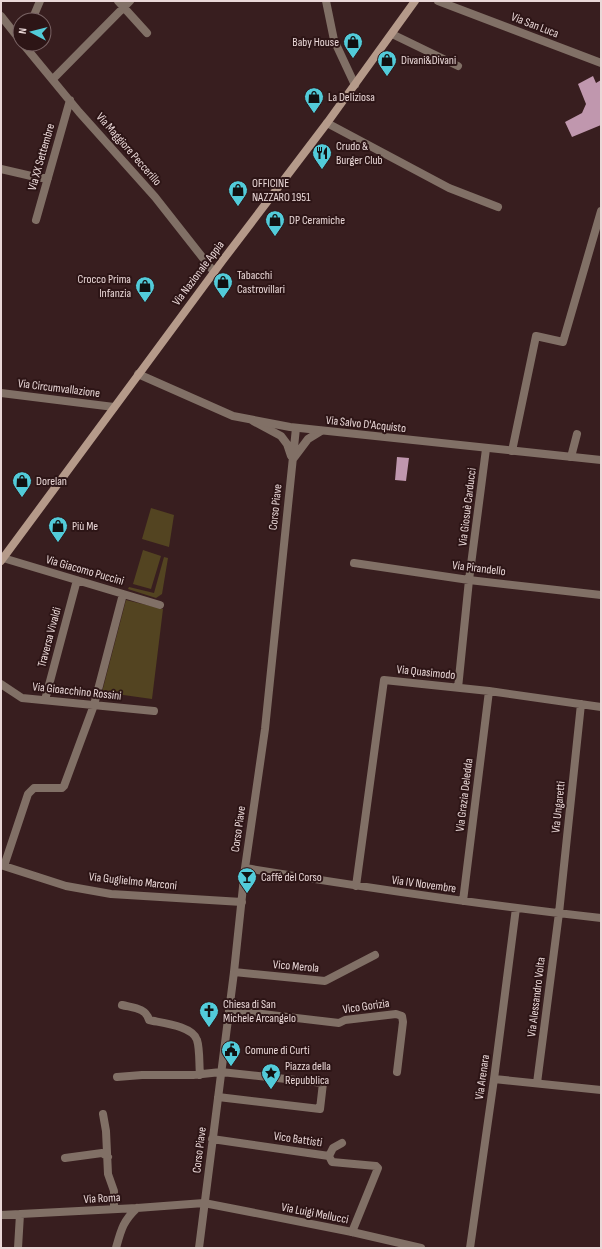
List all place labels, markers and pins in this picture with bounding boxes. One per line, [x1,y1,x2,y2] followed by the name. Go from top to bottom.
[342,31,364,59] shop icon: Baby House
[292,35,339,50] place label: Baby House
[376,49,398,77] shop icon: Divani&Divani
[401,53,456,68] place label: Divani&Divani
[303,86,325,114] shop icon: La Deliziosa
[328,90,375,105] place label: La Deliziosa
[336,139,382,168] place label: Crudo & Burger Club
[311,142,333,170] restaurant icon: Crudo & Burger Club
[252,176,311,205] place label: OFFICINE NAZZARO 1951
[227,179,249,207] shop icon: OFFICINE NAZZARO 1951
[264,209,286,237] shop icon: DP Ceramiche
[289,213,345,228] place label: DP Ceramiche
[237,268,285,297] place label: Tabacchi Castrovillari
[212,271,234,299] shop icon: Tabacchi Castrovillari
[78,272,131,301] place label: Crocco Prima Infanzia
[134,275,156,303] shop icon: Crocco Prima Infanzia
[11,470,33,498] shop icon: Dorelan
[36,474,67,489] place label: Dorelan
[47,515,69,543] shop icon: Più Me
[72,519,98,534] place label: Più Me
[236,866,258,894] bar icon: Caffè del Corso
[261,870,322,885] place label: Caffè del Corso
[223,997,296,1026] place label: Chiesa di San Michele Arcangelo
[198,1000,220,1028] church icon: Chiesa di San Michele Arcangelo
[220,1039,242,1067] public building icon: Comune di Curti
[245,1043,310,1058] place label: Comune di Curti
[285,1059,331,1088] place label: Piazza della Repubblica
[260,1062,282,1090] place icon: Piazza della Repubblica

